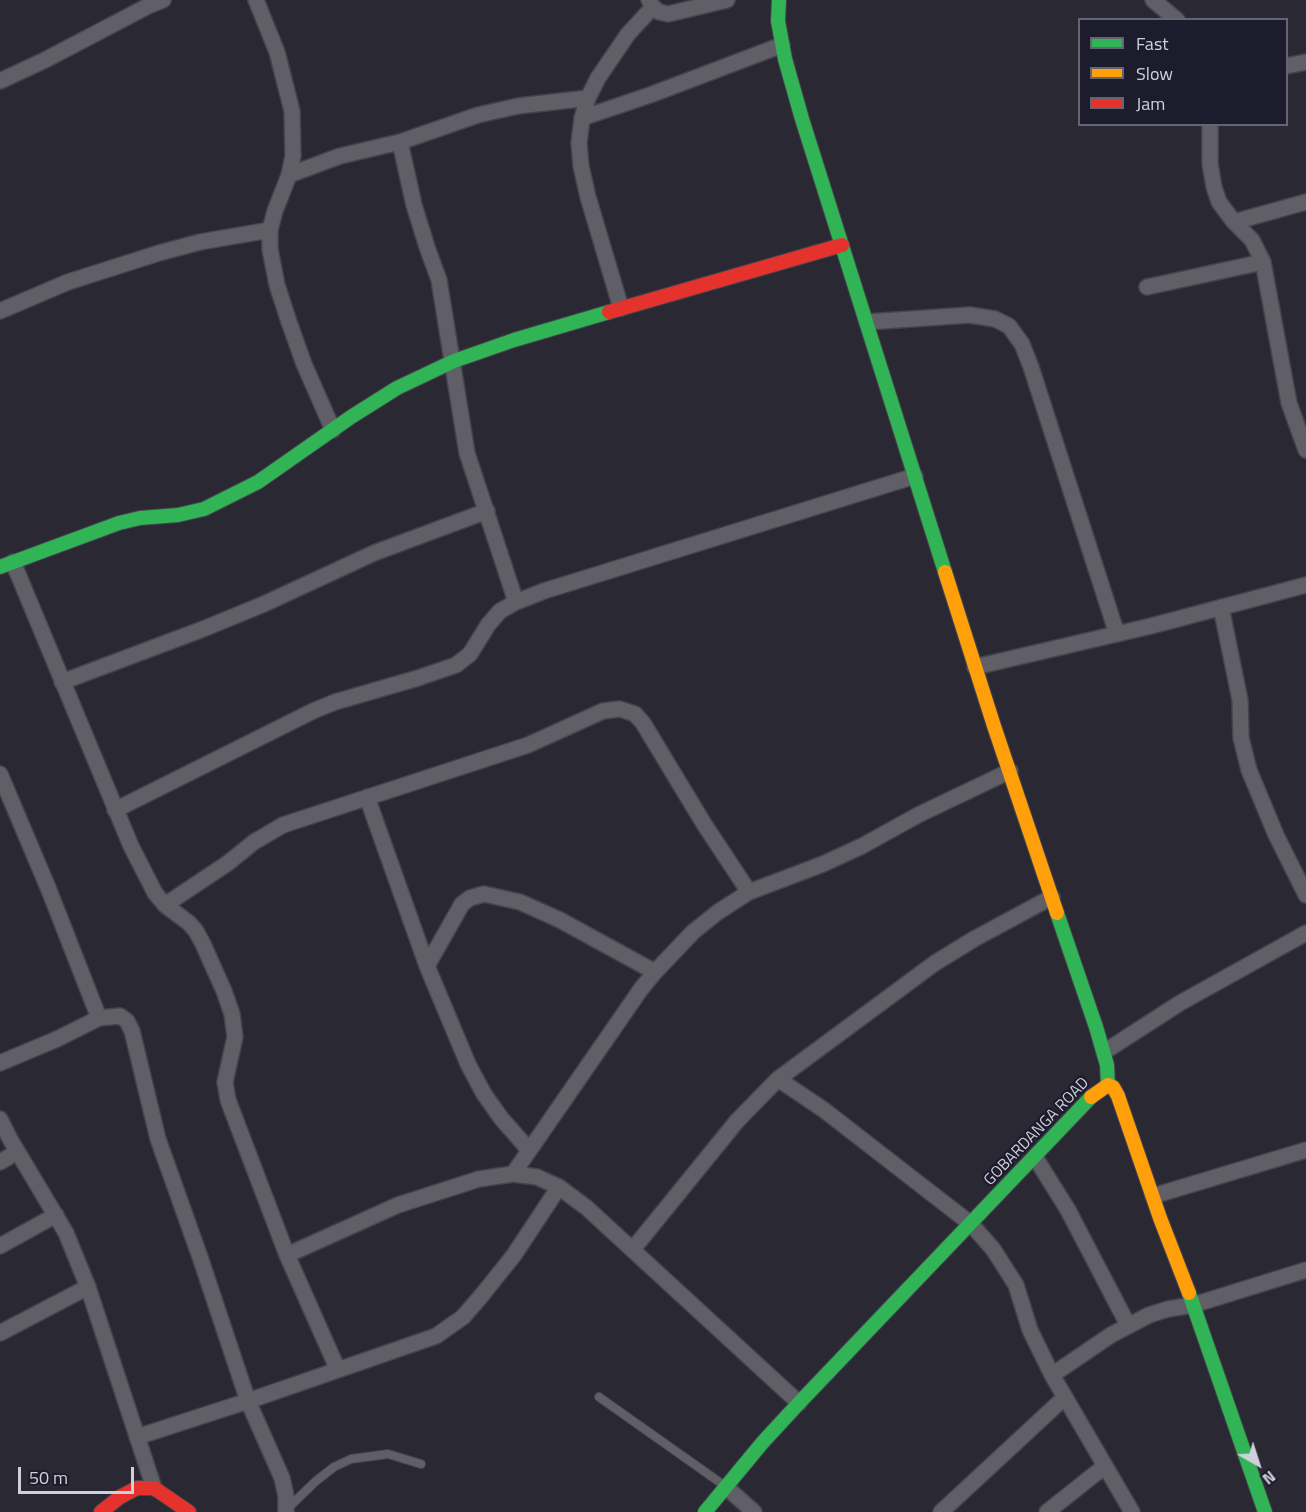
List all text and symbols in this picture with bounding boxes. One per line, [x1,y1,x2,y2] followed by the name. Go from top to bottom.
[1078,18,1288,126] legend
[1136,30,1169,57] text: Fast
[1136,60,1173,87] text: Slow
[1136,90,1165,117] text: Jam
[980,1074,1094,1190] street label: GOBARDANGA ROAD
[1228,1434,1288,1494] north arrow
[21,1455,136,1493] scale bar
[29,1464,68,1491] text: 50 m
[1257,1465,1281,1491] text: N

